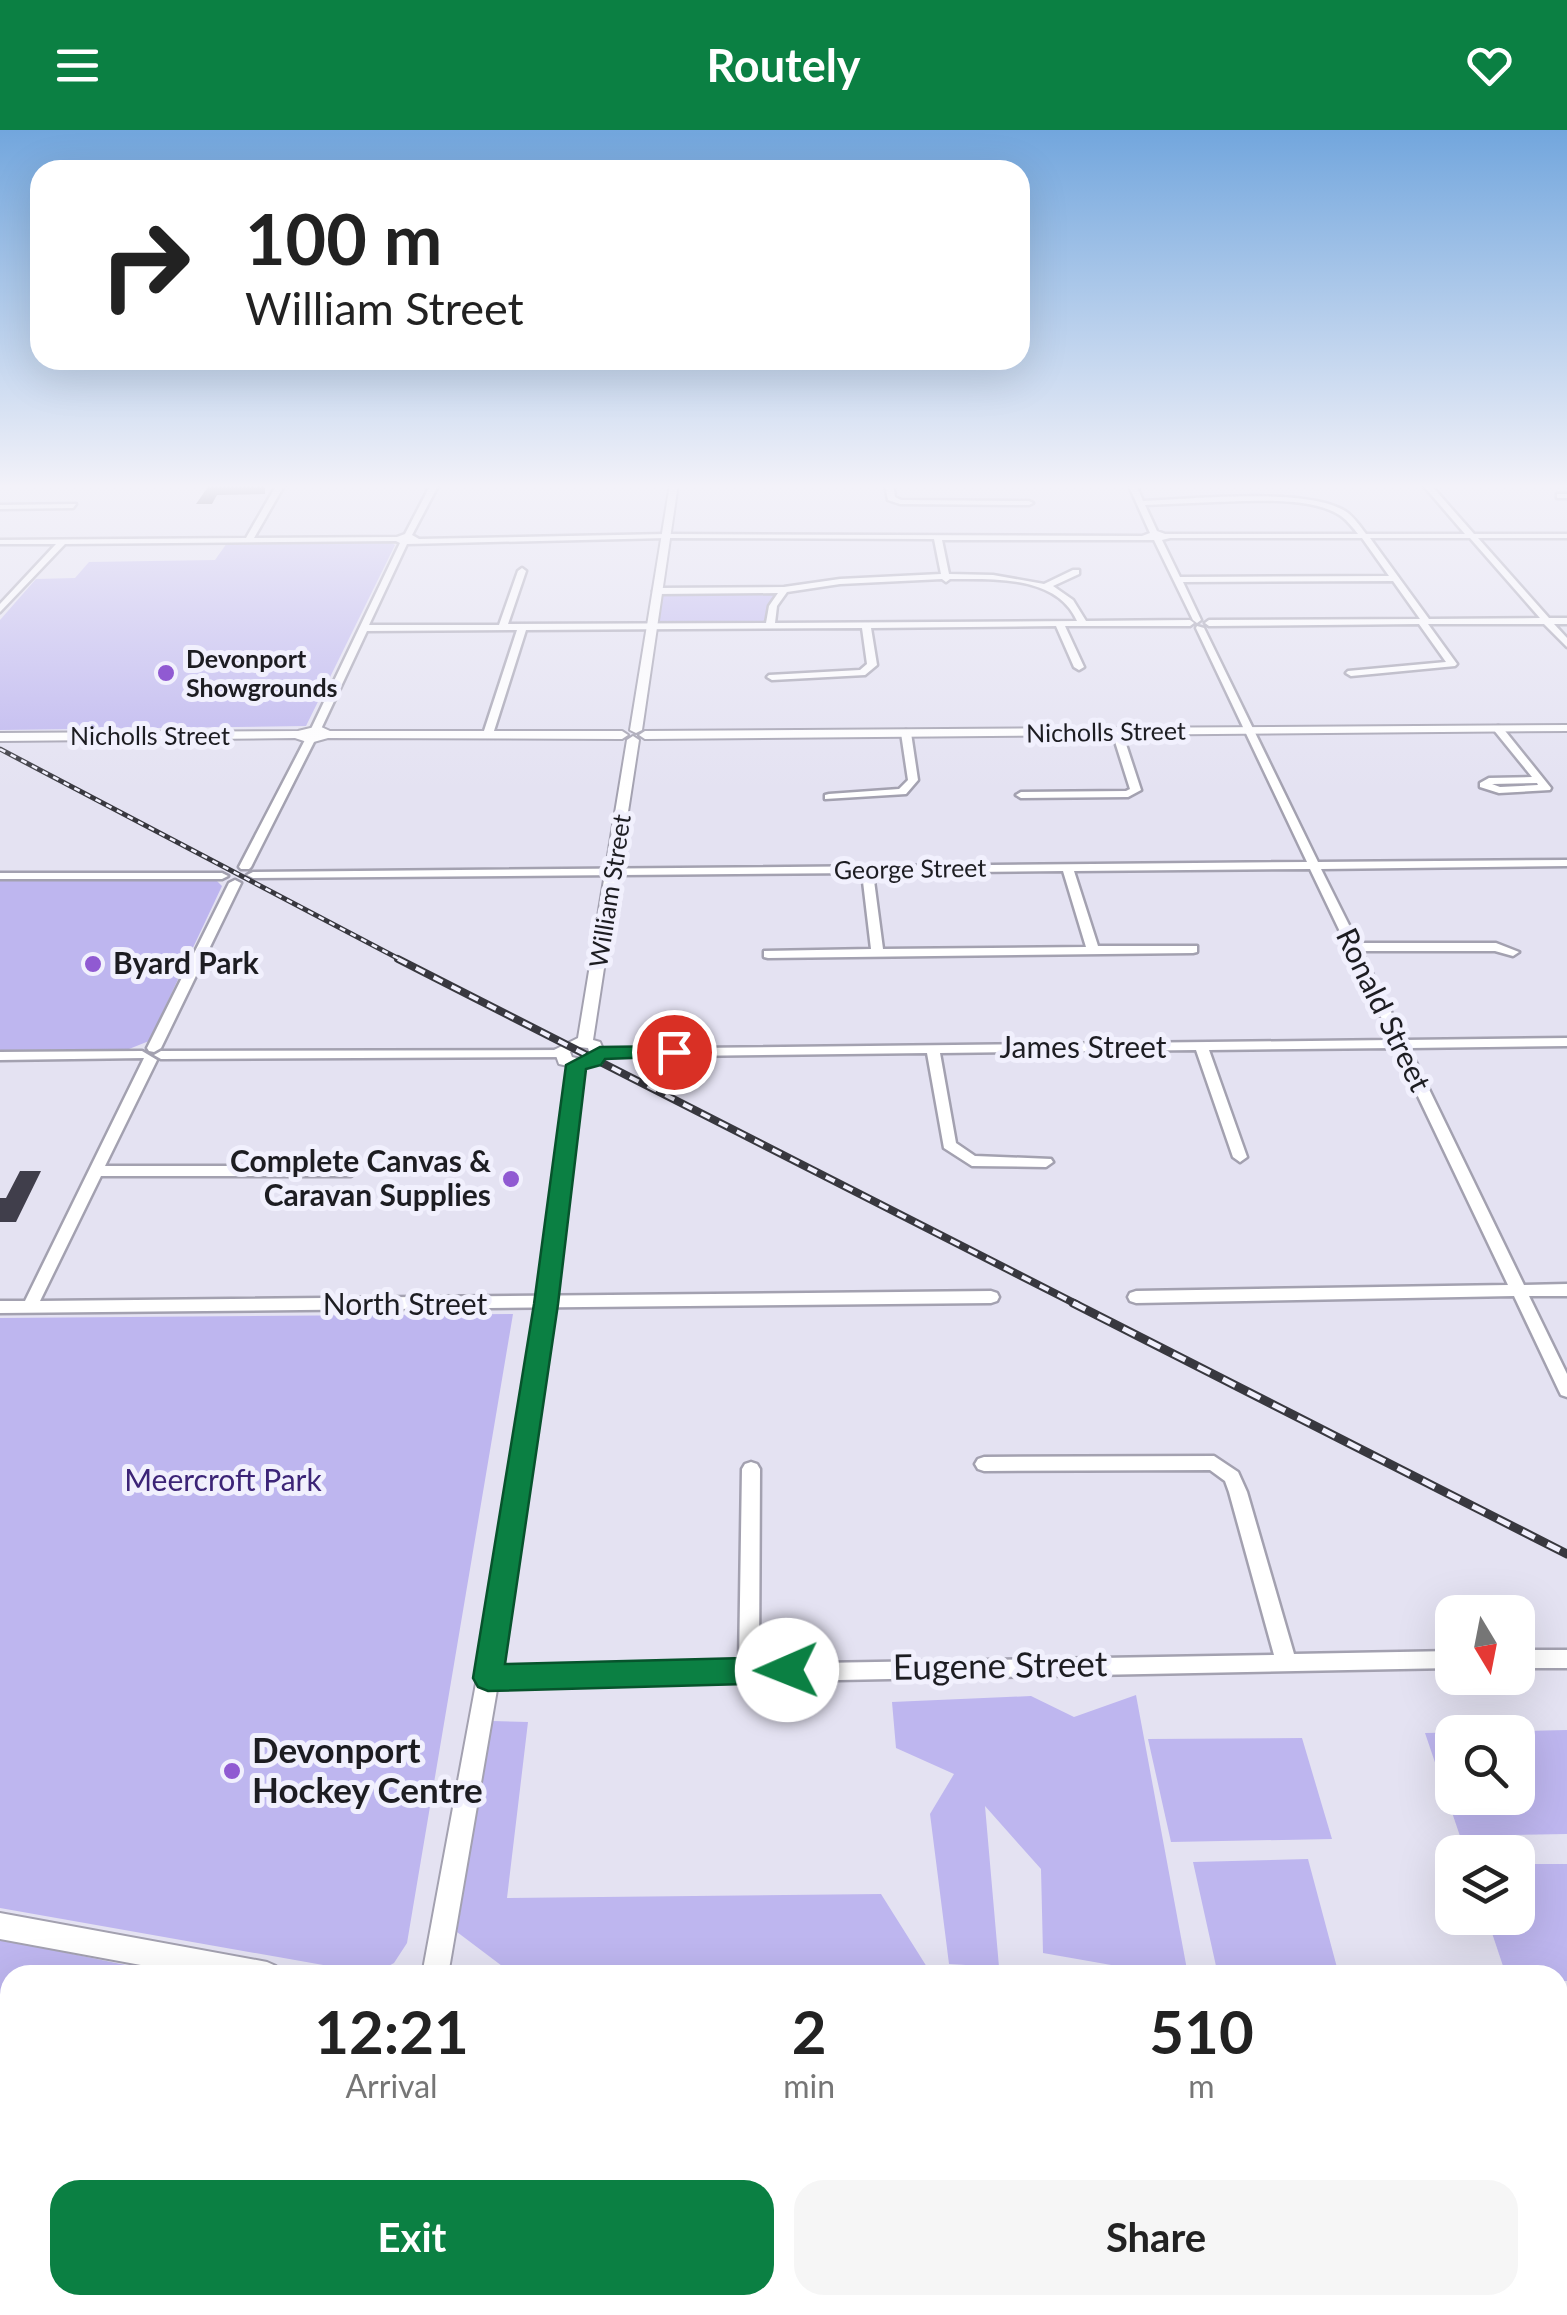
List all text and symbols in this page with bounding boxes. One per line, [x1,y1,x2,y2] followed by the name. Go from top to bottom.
[50,38,105,93] icon: menu
[706,38,861,92] text: Routely
[1462,38,1517,93] icon: heart
[245,196,442,280] text: 100 m
[80,200,210,330] icon: right
[245,281,524,335] text: William Street
[186,643,338,702] place label: Devonport Showgrounds
[155,662,177,684] marker: Devonport Showgrounds
[1026,715,1186,747] street label: Nicholls Street
[70,720,230,750] street label: Nicholls Street
[582,812,636,970] street label: William Street
[833,852,987,884] street label: George Street
[1330,922,1440,1097] street label: Ronald Street
[113,944,260,980] place label: Byard Park
[82,953,104,975] marker: Byard Park
[632,1010,717,1095] pin
[647,1025,702,1080] icon: arrive
[999,1028,1167,1064] street label: James Street
[230,1142,491,1212] place label: Complete Canvas & Caravan Supplies
[500,1168,522,1190] marker: Complete Canvas & Caravan Supplies
[323,1285,488,1321] street label: North Street
[124,1461,323,1497] park label: Meercroft Park
[1435,1595,1535,1695] north arrow
[1435,1595,1535,1935] map controls
[735,1618,839,1722] position arrow
[892,1641,1108,1687] street label: Eugene Street
[1435,1715,1535,1815] button: search
[252,1728,483,1810] place label: Devonport Hockey Centre
[221,1760,243,1782] marker: Devonport Hockey Centre
[1435,1835,1535,1935] button: layers
[314,1995,469,2067] text: 12:21
[792,1995,827,2067] text: 2
[1149,1995,1254,2067] text: 510
[345,2066,438,2105] text: Arrival
[783,2066,835,2105] text: min
[1188,2066,1215,2105] text: m
[50,2180,774,2295] button: Exit
[794,2180,1518,2295] button: Share

